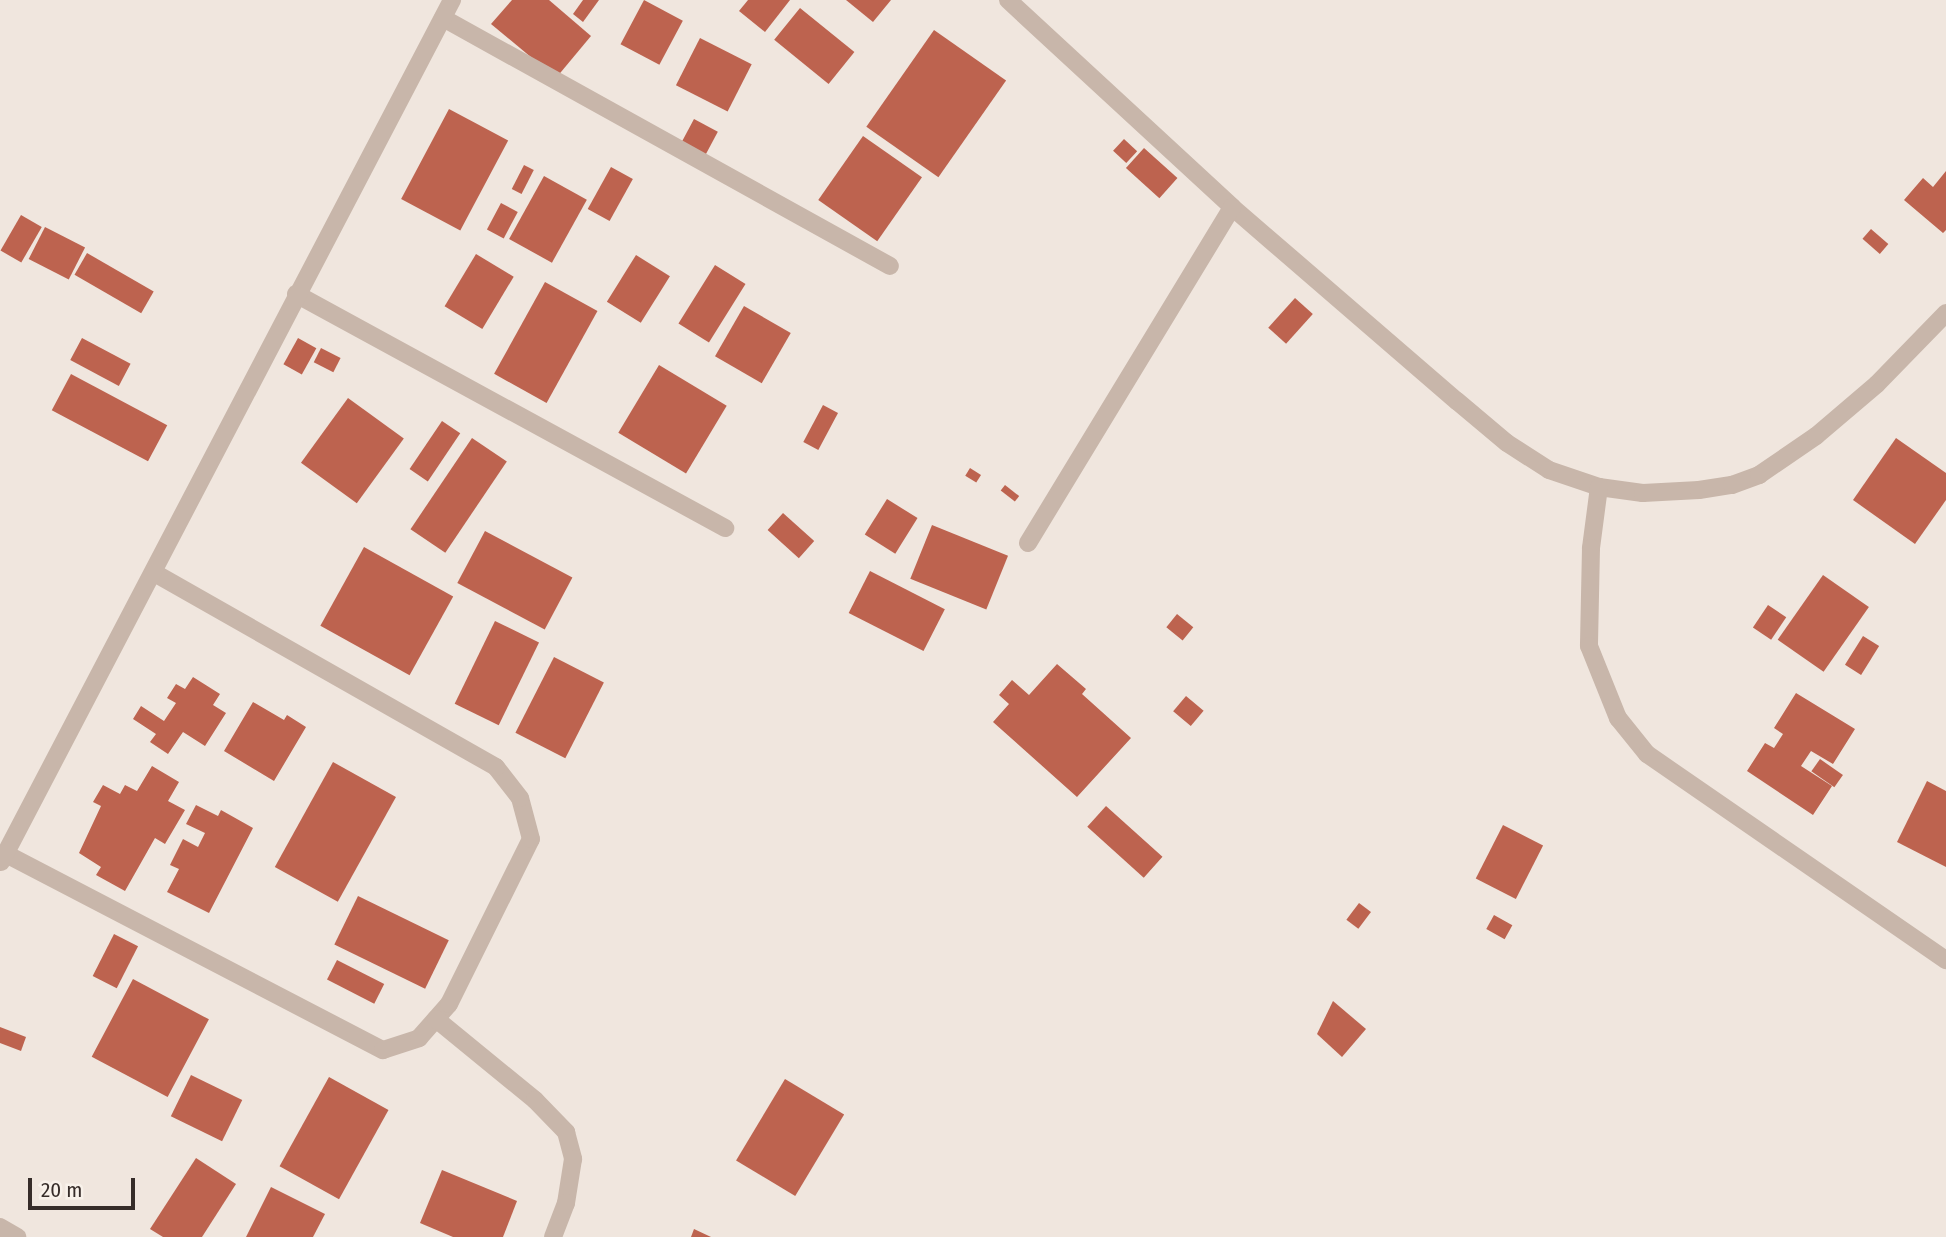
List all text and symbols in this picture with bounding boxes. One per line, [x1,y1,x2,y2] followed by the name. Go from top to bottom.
[32,1164,138,1208] scale bar
[41,1177,82,1203] text: 20 m

